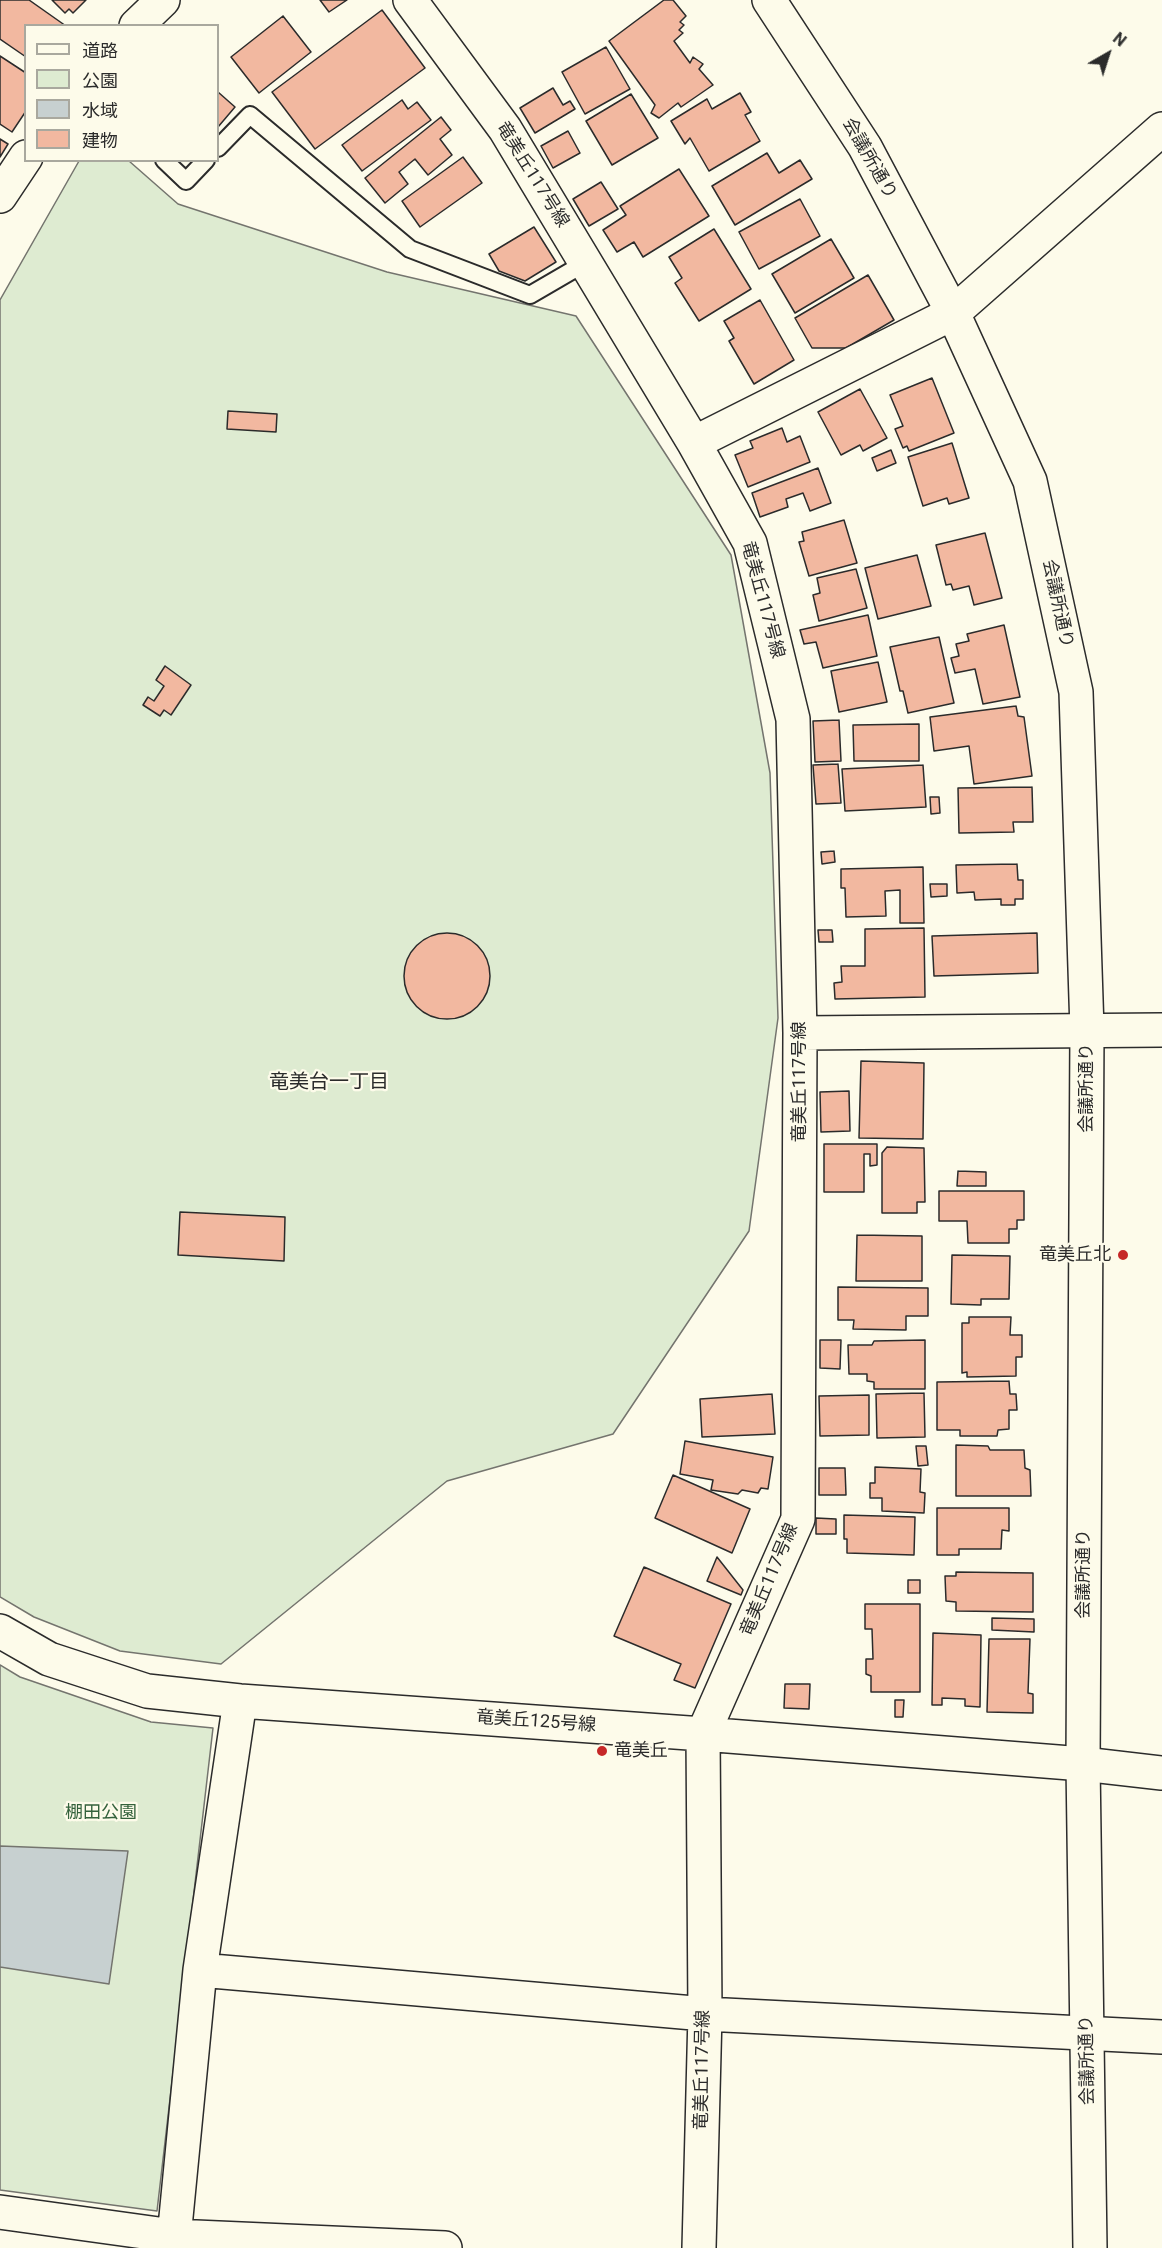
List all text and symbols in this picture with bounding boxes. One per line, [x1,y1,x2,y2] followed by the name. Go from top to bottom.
[24,24,219,162] legend
[1078,24,1138,84] north arrow
[1109,29,1130,51] text: N
[82,40,118,61] text: 道路
[82,70,118,91] text: 公園
[82,100,118,121] text: 水域
[837,115,901,203] street label: 会議所通り
[491,118,573,232] street label: 竜美丘117号線
[82,130,118,151] text: 建物
[736,539,788,661] street label: 竜美丘117号線
[1037,558,1077,650] street label: 会議所通り
[789,1022,811,1142] street label: 竜美丘117号線
[1076,1043,1098,1133] street label: 会議所通り
[269,1071,389,1095] district label: 竜美台一丁目
[1039,1244,1111,1266] place label: 竜美丘北
[1116,1248,1130,1262] marker: 竜美丘北
[737,1520,803,1640] street label: 竜美丘117号線
[1073,1529,1095,1619] street label: 会議所通り
[475,1707,597,1737] street label: 竜美丘125号線
[614,1740,668,1762] place label: 竜美丘
[595,1744,609,1758] marker: 竜美丘
[65,1802,137,1824] park label: 棚田公園
[691,2010,715,2130] street label: 竜美丘117号線
[1076,2015,1100,2105] street label: 会議所通り

